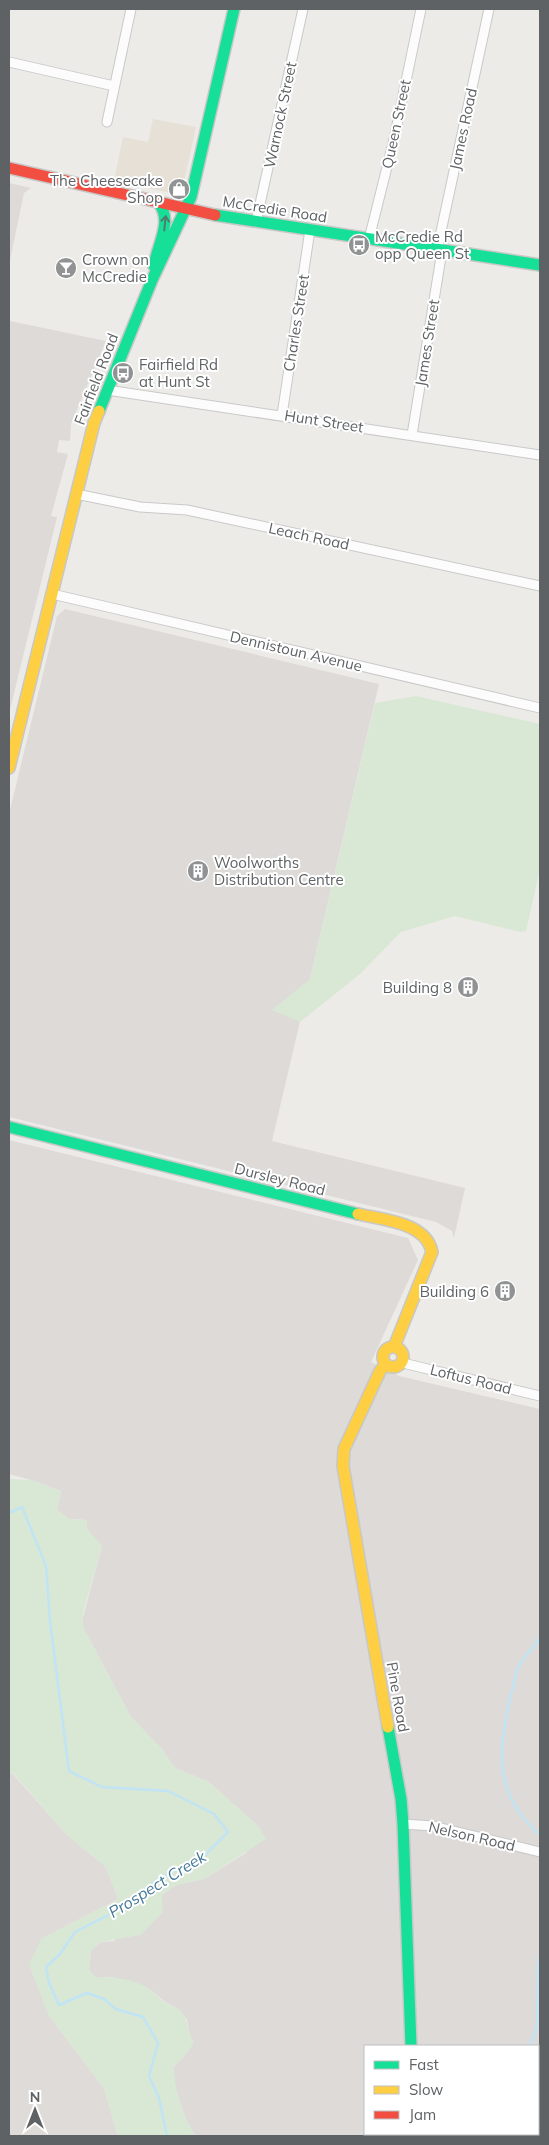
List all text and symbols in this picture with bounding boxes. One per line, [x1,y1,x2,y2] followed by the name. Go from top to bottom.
[259,60,301,170] street label: Warnock Street
[377,78,415,170] street label: Queen Street
[445,86,481,172] street label: James Road
[50,171,163,207] place label: The Cheesecake Shop
[167,177,191,201] shop icon: The Cheesecake Shop
[221,191,329,227] street label: McCredie Road
[160,216,170,232] one-way arrow
[375,227,469,263] place label: McCredie Rd opp Queen St
[347,233,371,257] bus stop icon: McCredie Rd opp Queen St
[82,250,149,286] place label: Crown on McCredie
[54,256,78,280] bar icon: Crown on McCredie
[279,273,313,373] street label: Charles Street
[411,298,443,388] street label: James Street
[70,331,122,427] street label: Fairfield Road
[139,355,218,391] place label: Fairfield Rd at Hunt St
[111,361,135,385] bus stop icon: Fairfield Rd at Hunt St
[283,405,365,437] street label: Hunt Street
[267,518,351,554] street label: Leach Road
[228,627,364,675] street label: Dennistoun Avenue
[214,853,344,889] place label: Woolworths Distribution Centre
[186,859,210,883] building icon: Woolworths Distribution Centre
[456,975,480,999] building icon: Building 8
[383,978,452,997] place label: Building 8
[233,1159,327,1199] street label: Dursley Road
[493,1279,517,1303] building icon: Building 6
[420,1282,489,1301] place label: Building 6
[428,1360,514,1398] street label: Loftus Road
[382,1660,414,1734] street label: Pine Road
[427,1817,517,1855] street label: Nelson Road
[104,1846,210,1922] water label: Prospect Creek
[364,2045,539,2135] legend
[409,2055,439,2074] text: Fast
[409,2080,443,2099] text: Slow
[10,2085,60,2135] north arrow
[30,2088,40,2106] text: N
[409,2105,436,2124] text: Jam

